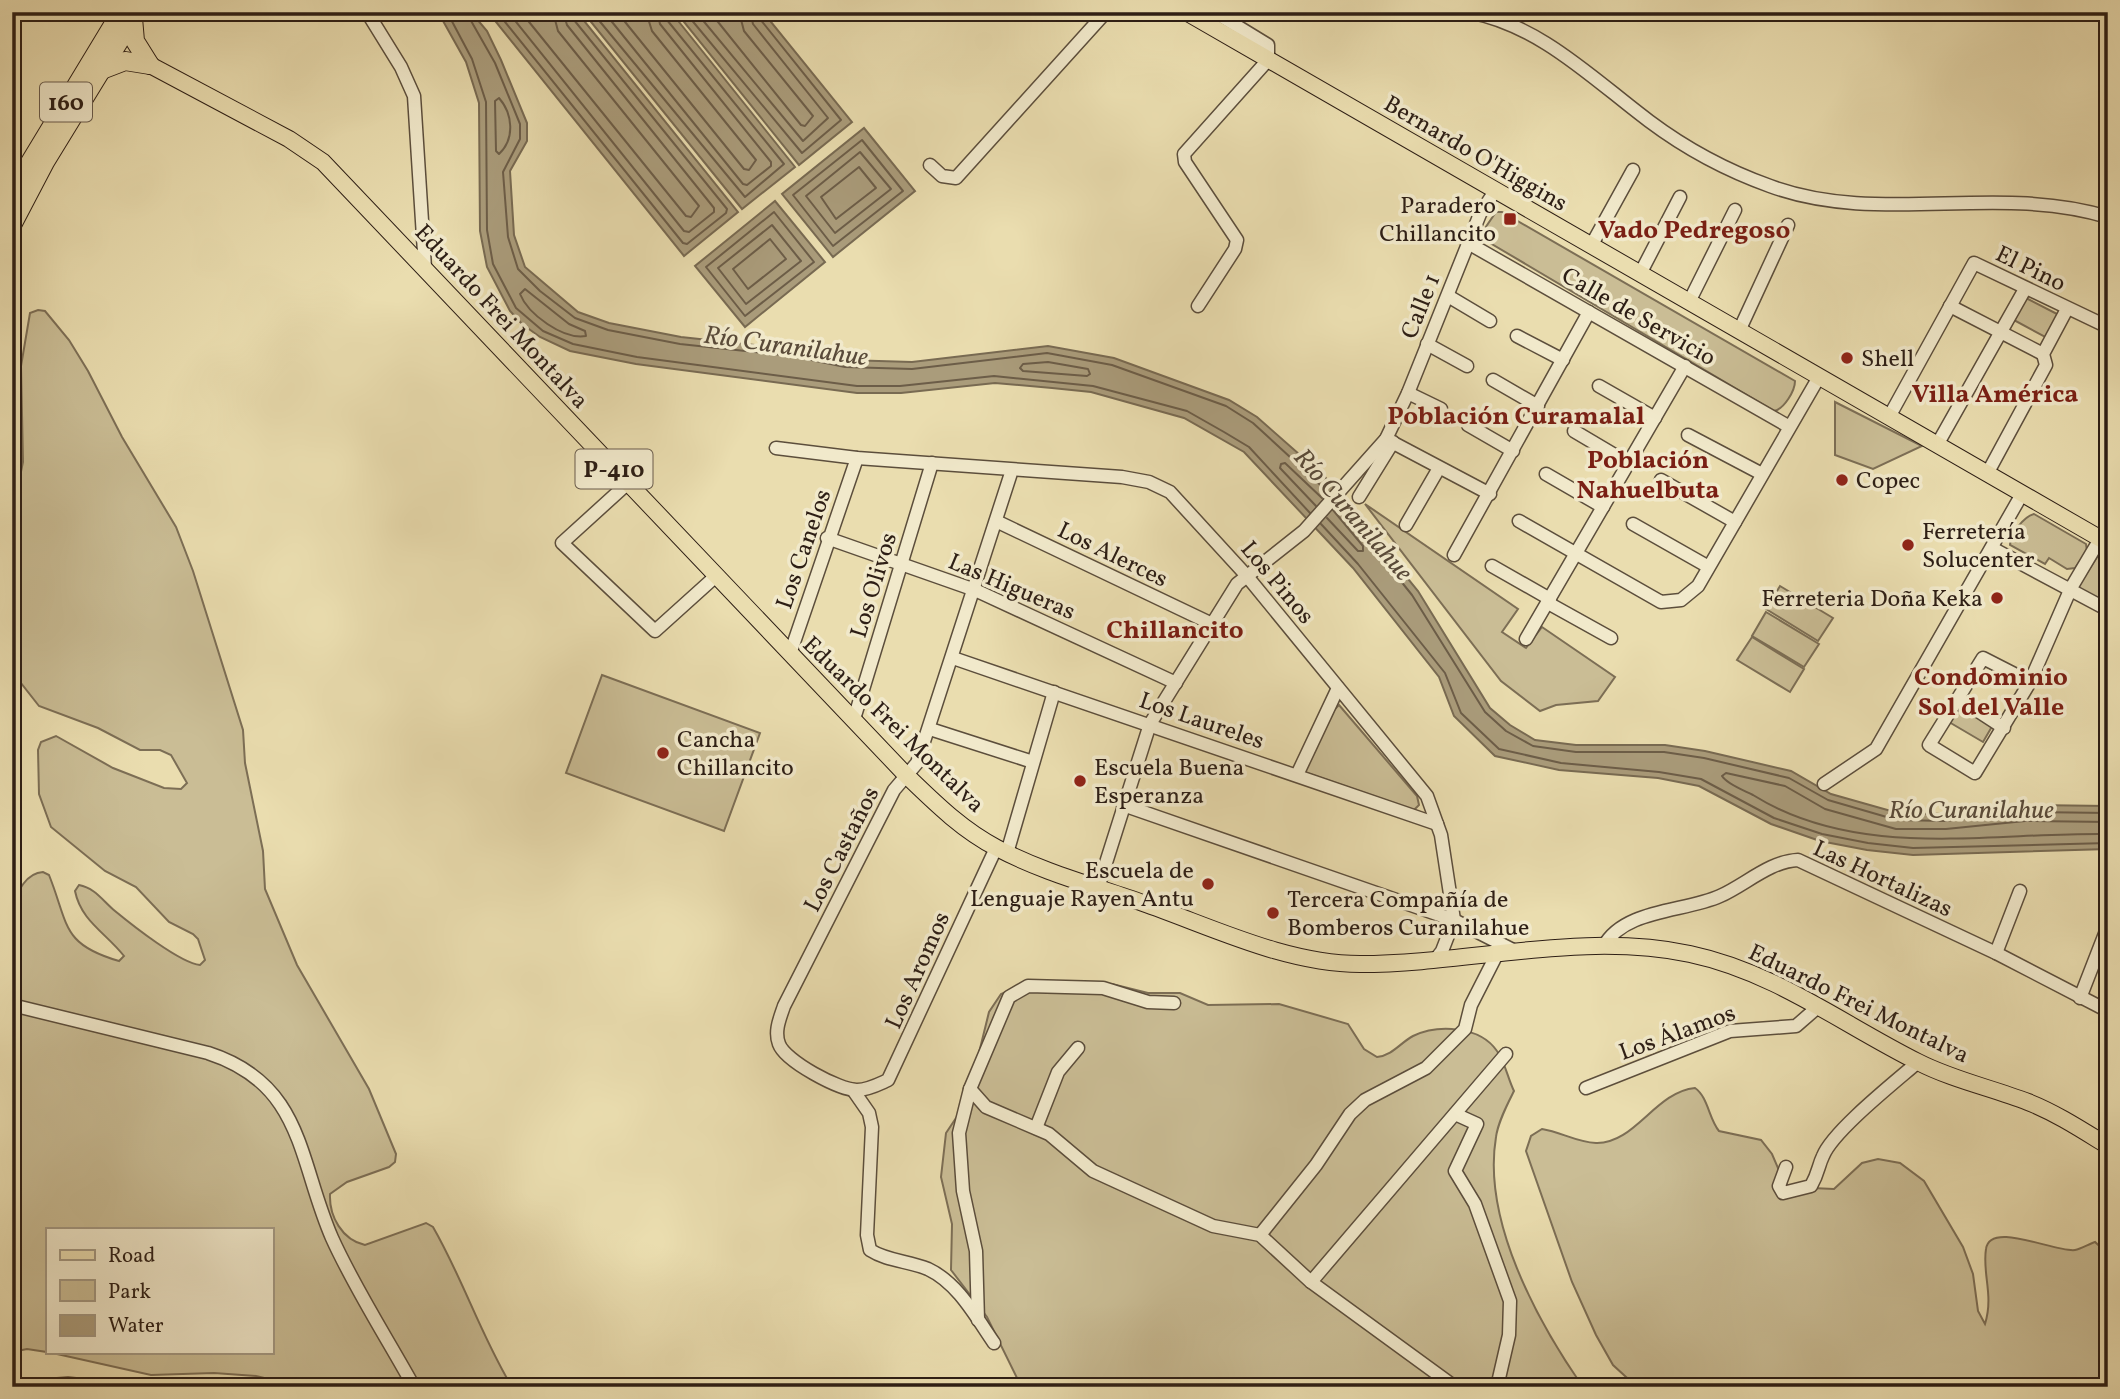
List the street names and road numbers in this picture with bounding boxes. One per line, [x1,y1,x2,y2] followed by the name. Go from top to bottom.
[40,82,92,122] road number: 160
[1377,88,1573,221] street label: Bernardo O'Higgins
[406,217,595,417] street label: Eduardo Frei Montalva
[1989,238,2071,301] street label: El Pino
[1555,260,1721,376] street label: Calle de Servicio
[1393,269,1450,344] street label: Calle 1
[576,449,652,489] road number: P-410
[768,485,841,614] street label: Los Canelos
[1051,514,1173,597] street label: Los Alerces
[843,529,907,643] street label: Los Olivos
[1231,534,1322,632] street label: Los Pinos
[942,546,1080,630] street label: Las Higueras
[794,629,991,822] street label: Eduardo Frei Montalva
[1134,685,1269,759] street label: Los Laureles
[797,781,889,919] street label: Los Castaños
[1807,833,1957,927] street label: Las Hortalizas
[878,907,960,1035] street label: Los Aromos
[1742,936,1974,1073] street label: Eduardo Frei Montalva
[1615,997,1741,1071] street label: Los Álamos

